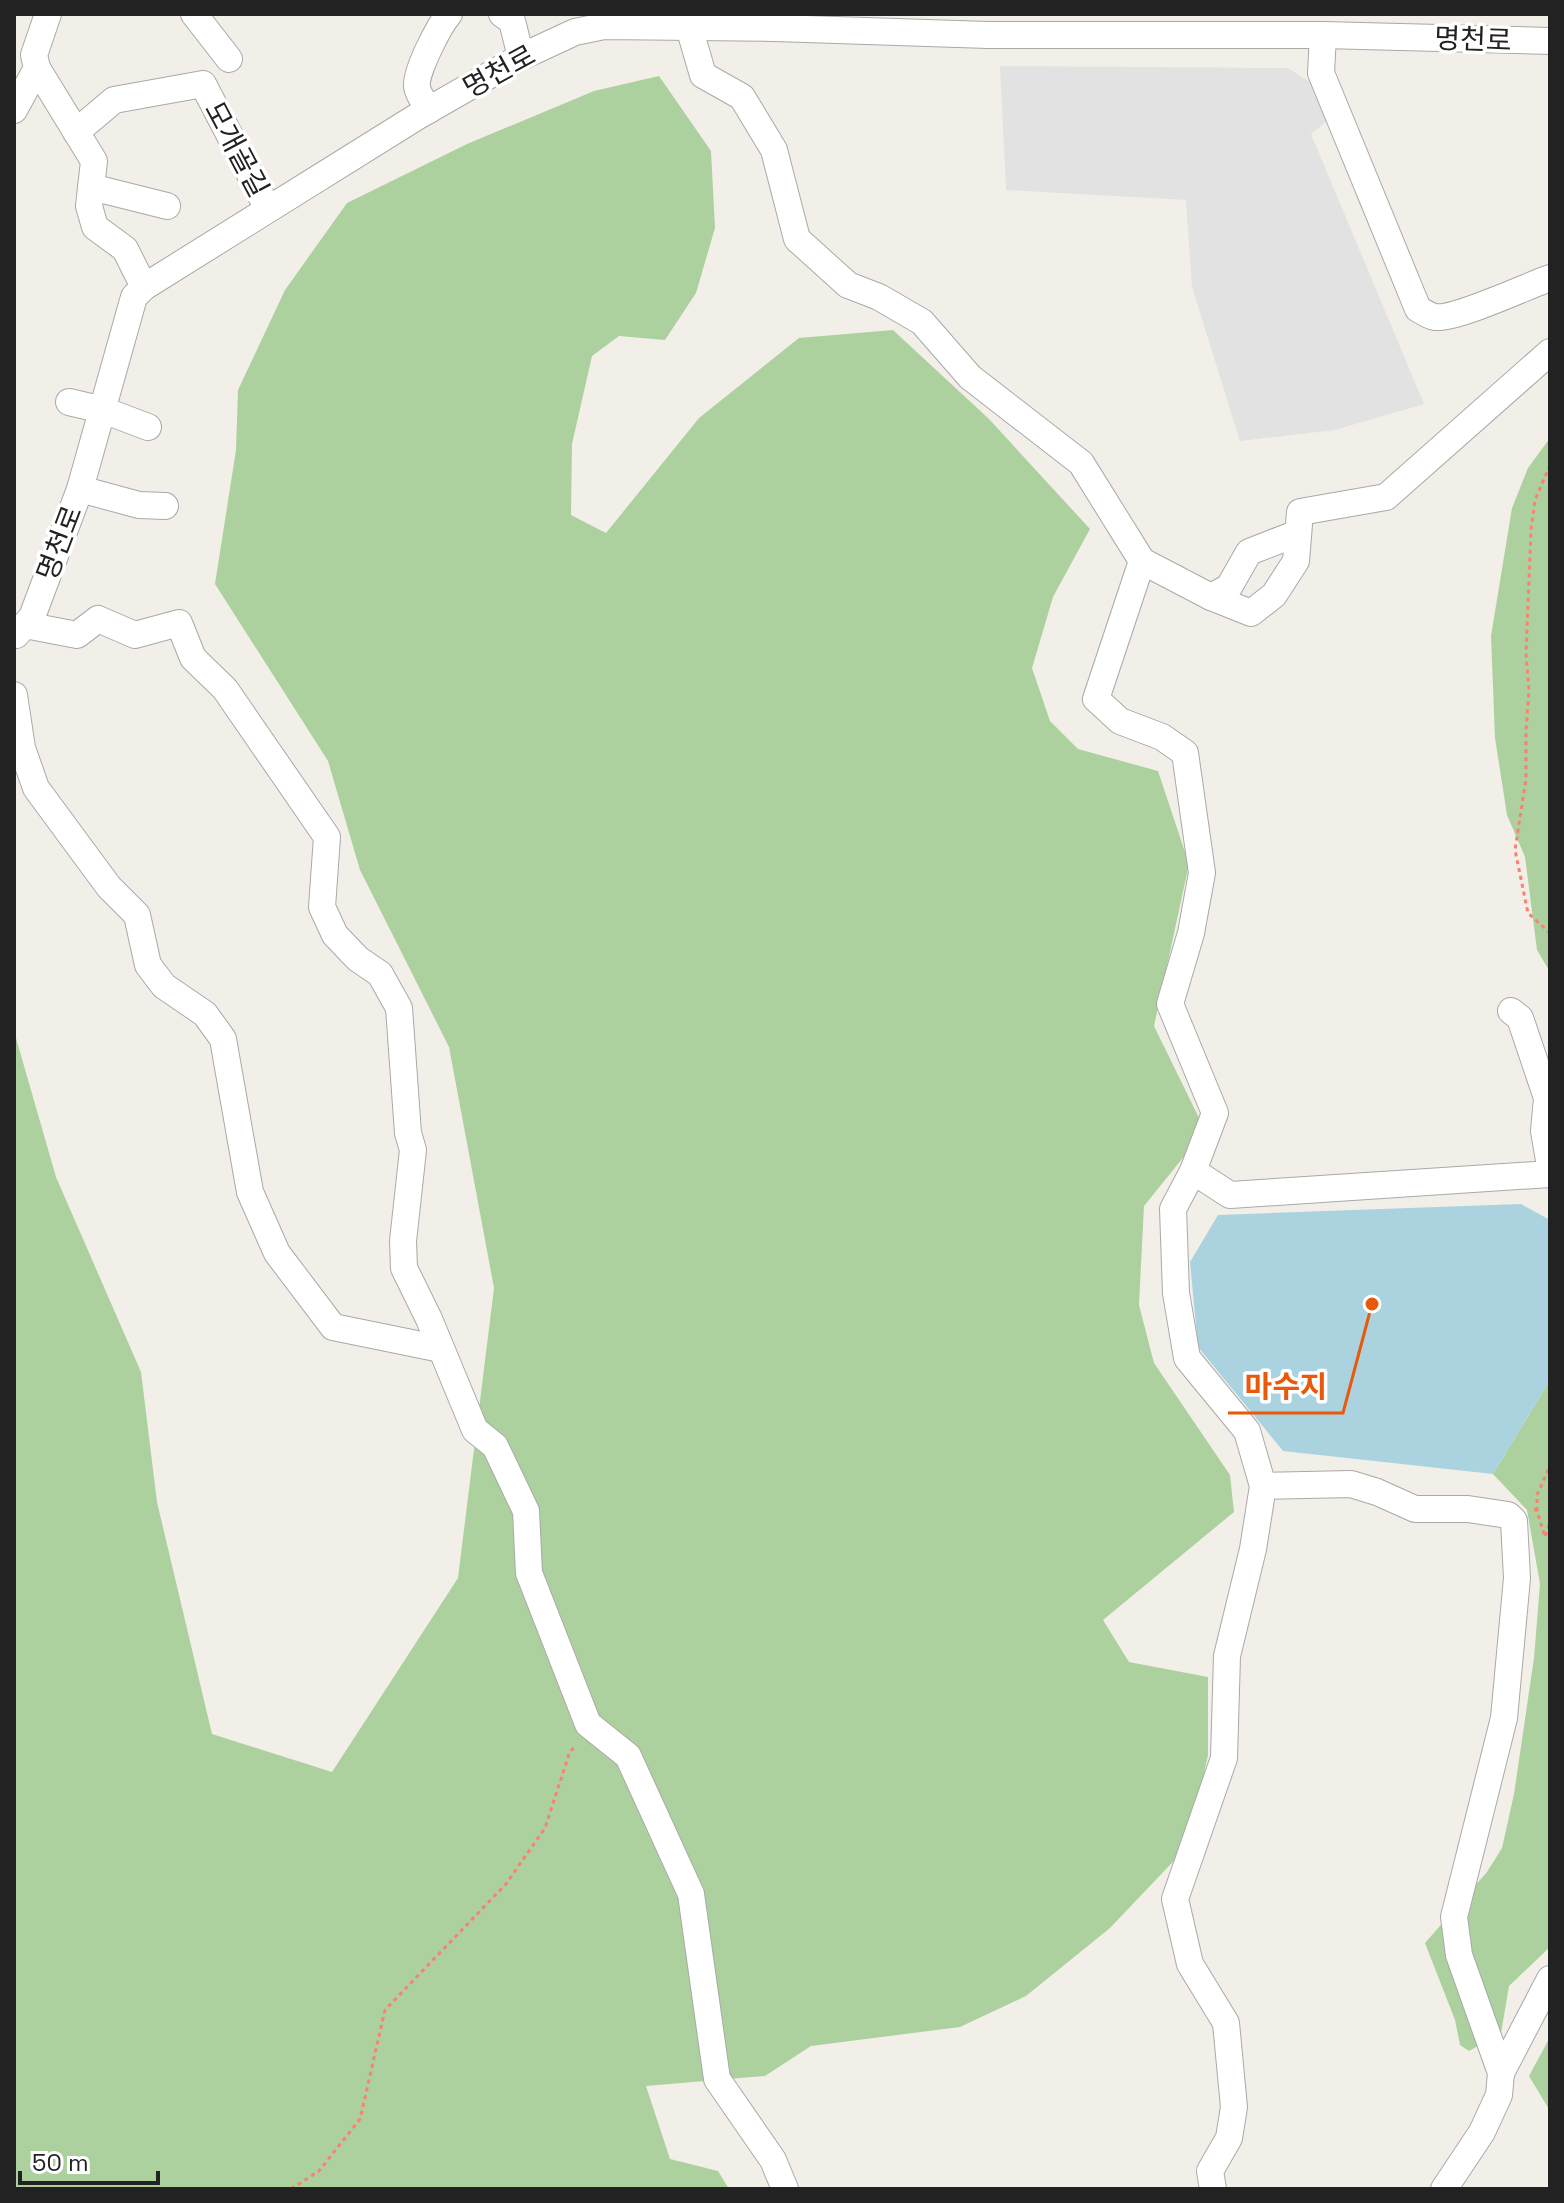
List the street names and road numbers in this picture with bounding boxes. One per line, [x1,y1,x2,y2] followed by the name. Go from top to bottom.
[1434,20,1512,58] street label: 명천로
[456,37,542,105] street label: 명천로
[197,95,277,203] street label: 모개골길
[28,500,90,586] street label: 명천로

